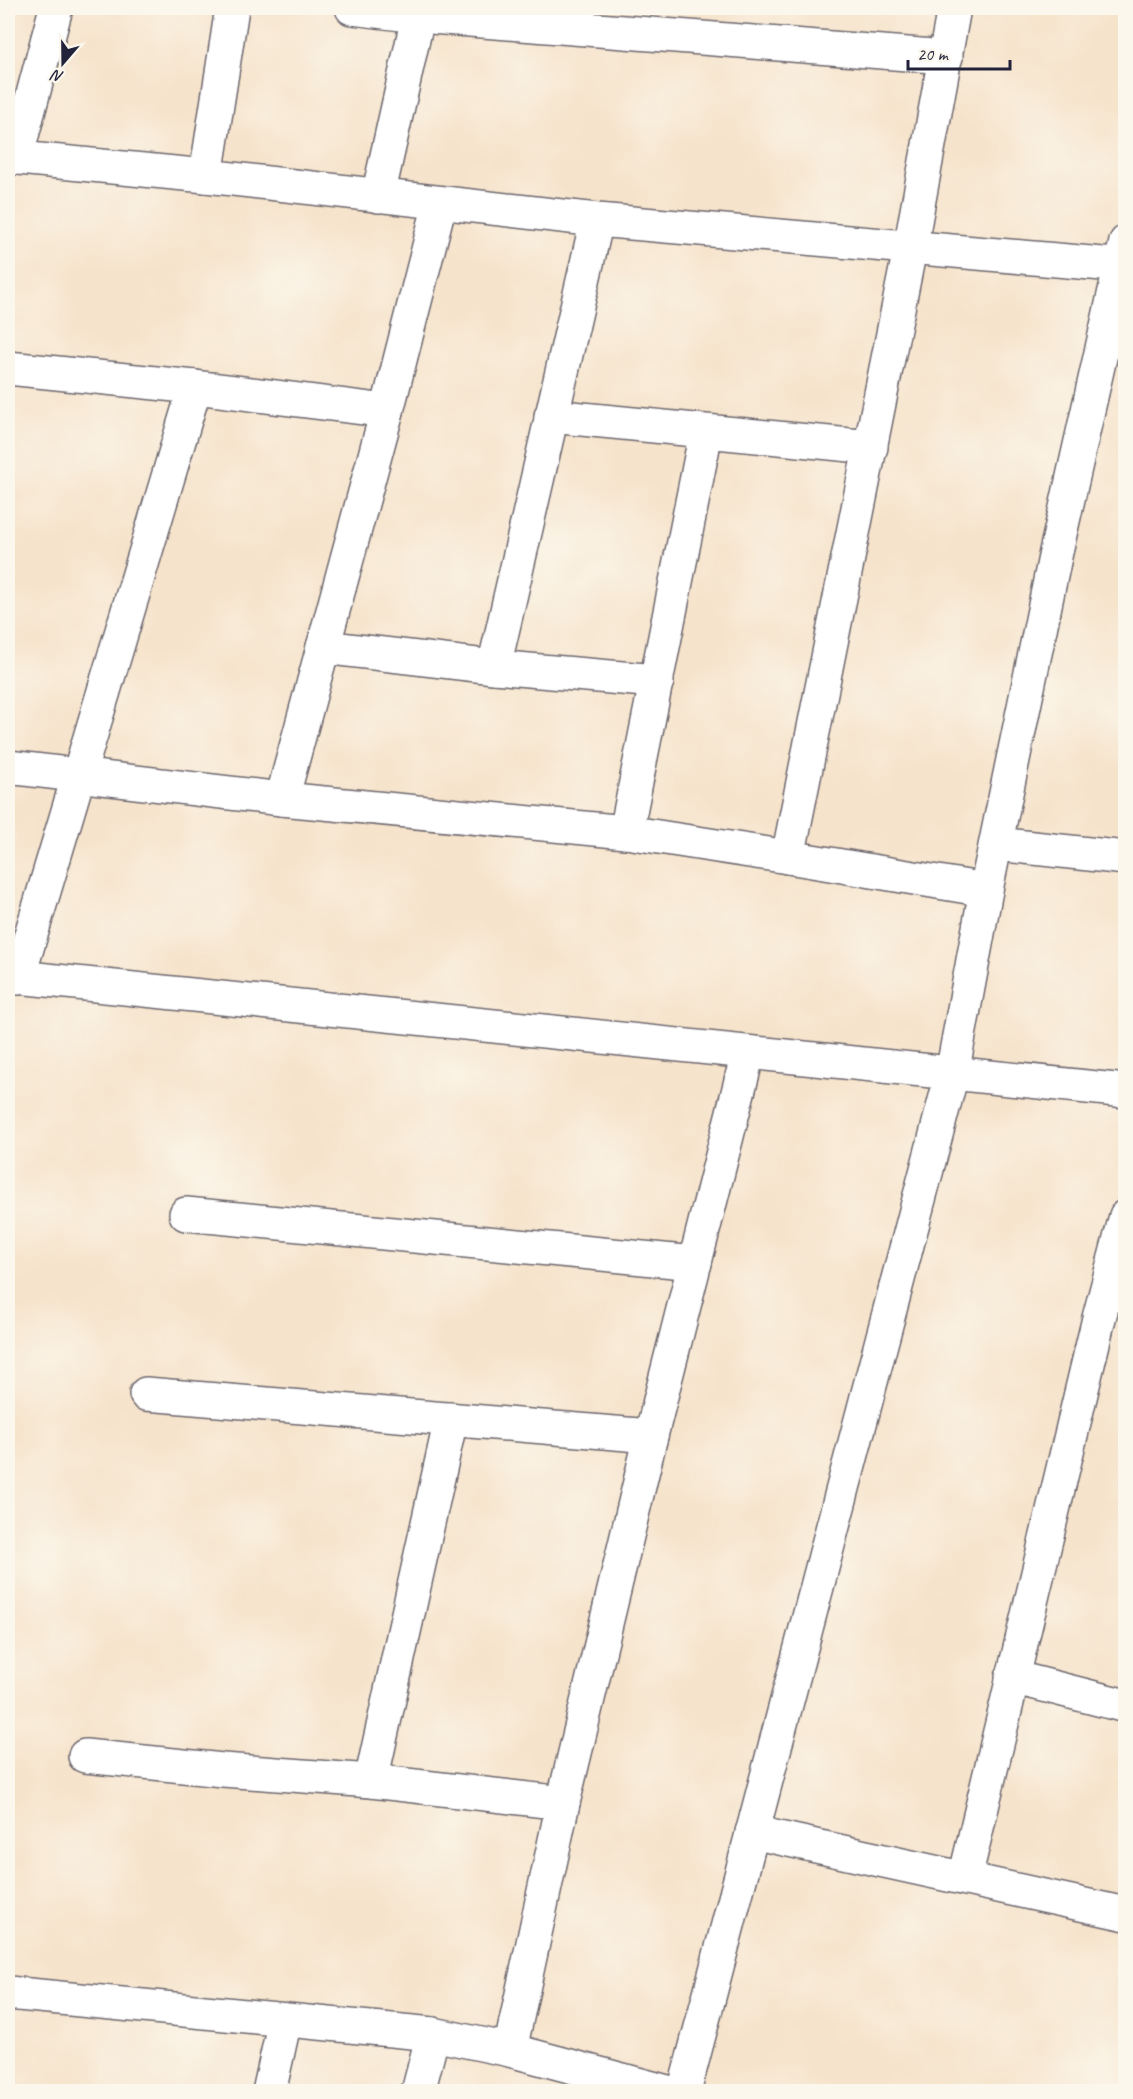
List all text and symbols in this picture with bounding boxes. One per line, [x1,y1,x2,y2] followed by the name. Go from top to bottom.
[33,33,93,93] north arrow
[908,33,1010,71] scale bar
[917,43,950,65] text: 20 m
[47,64,66,87] text: N

